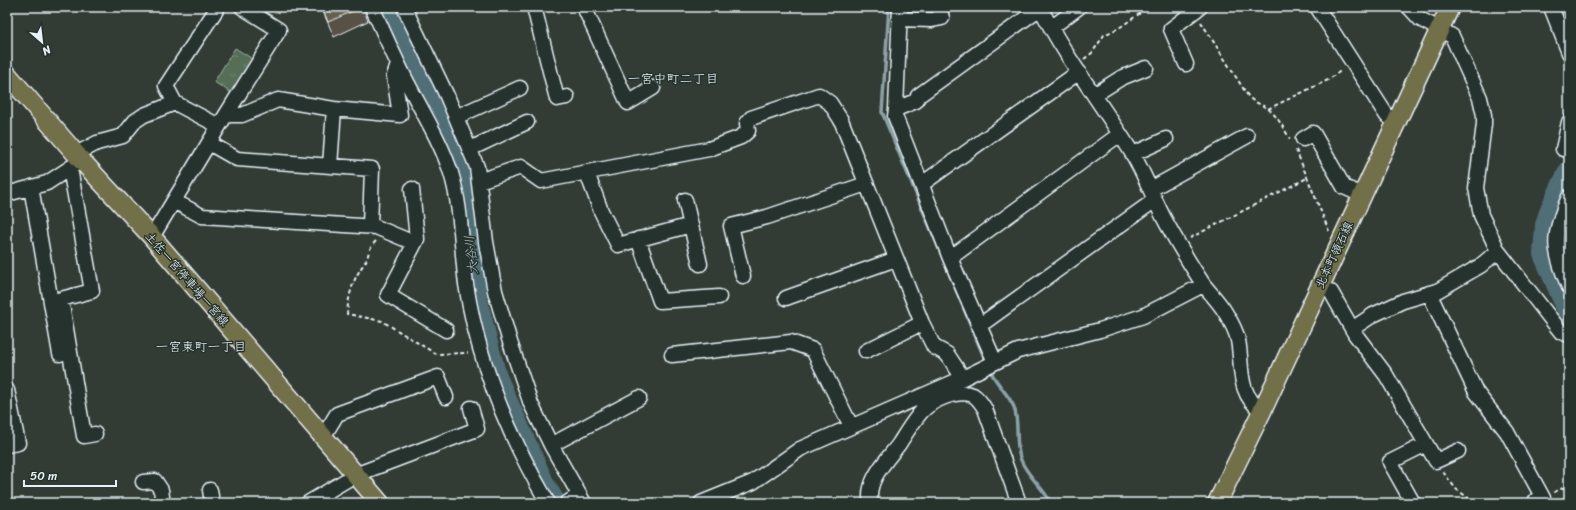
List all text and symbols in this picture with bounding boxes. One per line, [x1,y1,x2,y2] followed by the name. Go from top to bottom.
[22,22,62,62] north arrow
[38,40,55,61] text: N
[627,67,719,90] district label: 一宮中町二丁目
[1309,218,1359,292] street label: 北本町領石線
[139,226,235,332] street label: 土佐一宮停車場一宮線
[458,234,484,276] water label: 大谷川
[155,335,247,358] district label: 一宮東町一丁目
[24,462,116,488] scale bar
[30,465,57,487] text: 50 m

